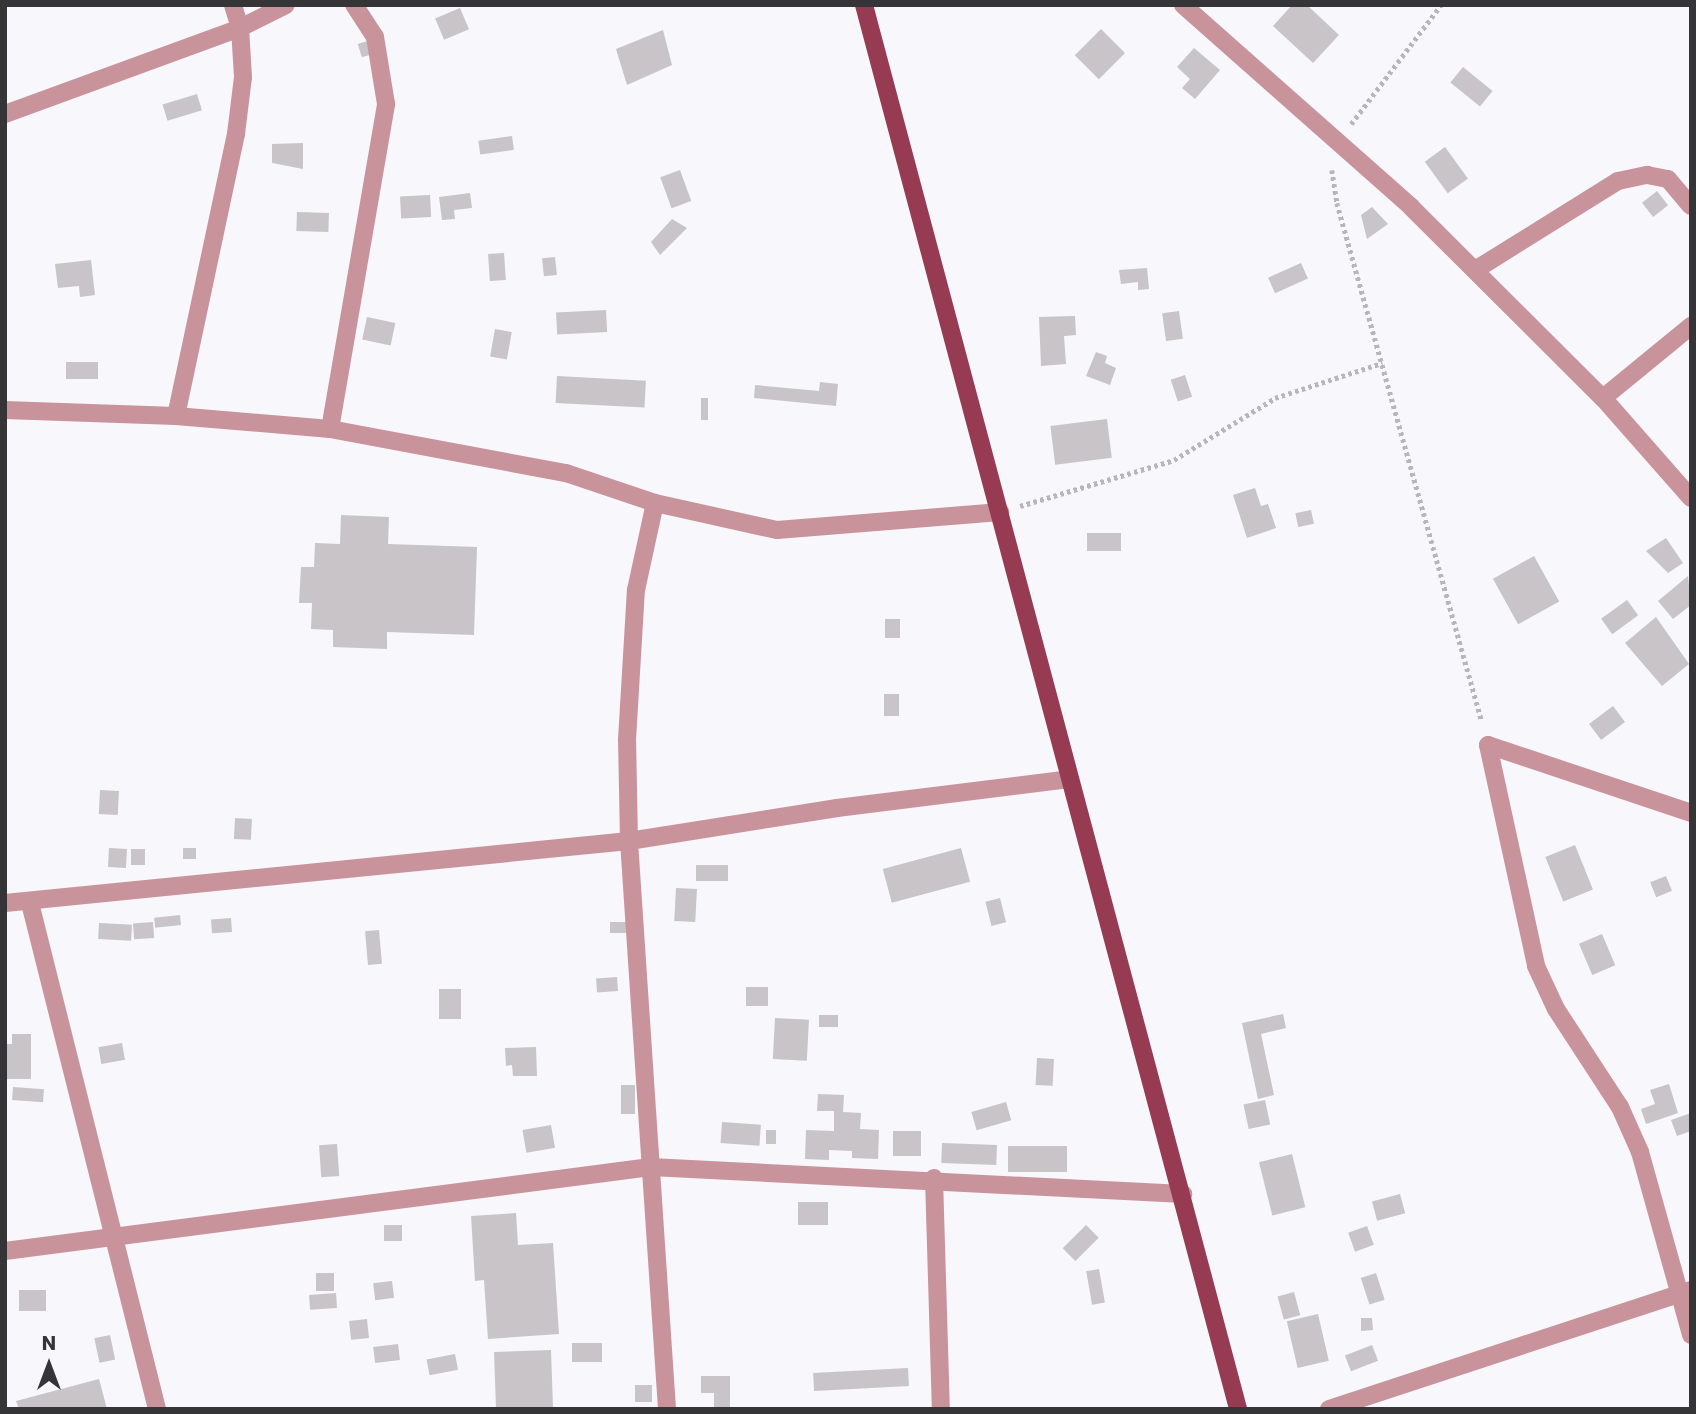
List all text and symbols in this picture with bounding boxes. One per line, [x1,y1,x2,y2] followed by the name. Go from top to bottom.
[14,1330,84,1400] north arrow
[42,1330,56,1357] text: N

